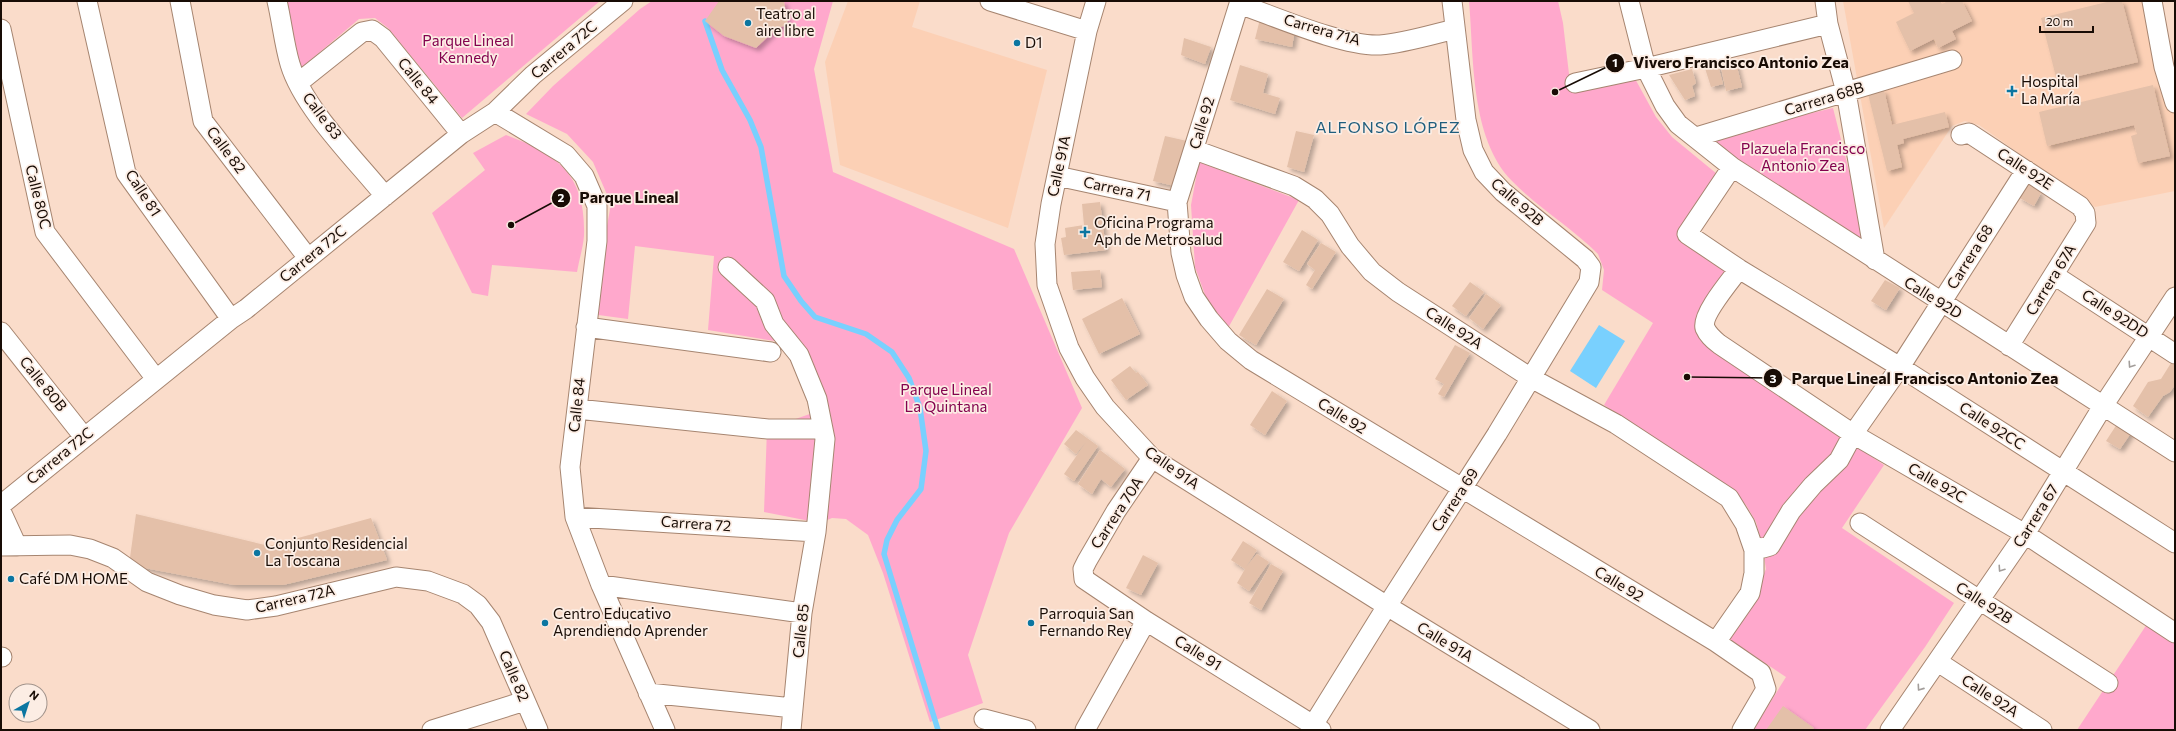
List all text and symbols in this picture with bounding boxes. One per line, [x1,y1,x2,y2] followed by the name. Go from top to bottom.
[756,4,816,39] place label: Teatro al aire libre
[2040,8,2093,34] scale bar
[1282,9,1363,49] street label: Carrera 71A
[2046,14,2073,28] text: 20 m
[527,16,600,82] street label: Carrera 72C
[743,18,753,28] marker: Teatro al aire libre
[422,31,514,66] park label: Parque Lineal Kennedy
[1025,33,1042,51] place label: D1
[1012,38,1022,48] marker: D1
[1605,49,1857,77] callout: Vivero Francisco Antonio Zea
[1633,52,1849,71] text: Vivero Francisco Antonio Zea
[395,53,443,107] street label: Calle 84
[1612,55,1618,69] text: 1
[2021,72,2080,107] place label: Hospital La María
[1782,77,1866,119] street label: Carrera 68B
[2006,85,2018,97] marker: Hospital La María
[299,88,346,142] street label: Calle 83
[1185,94,1218,151] street label: Calle 92
[1315,117,1461,136] district label: ALFONSO LÓPEZ
[203,122,250,176] street label: Calle 82
[1043,133,1073,198] street label: Calle 91A
[1741,139,1865,174] park label: Plazuela Francisco Antonio Zea
[1994,144,2057,193] street label: Calle 92E
[22,163,56,231] street label: Calle 80C
[122,166,166,219] street label: Calle 81
[1082,172,1153,204] street label: Carrera 71
[1488,174,1548,229] street label: Calle 92B
[551,184,686,212] callout: Parque Lineal
[579,187,679,206] text: Parque Lineal
[558,190,565,204] text: 2
[1094,213,1222,248] place label: Oficina Programa Aph de Metrosalud
[275,221,349,286] street label: Carrera 72C
[1942,221,1996,292] street label: Carrera 68
[1079,226,1091,238] marker: Oficina Programa Aph de Metrosalud
[2021,241,2079,318] street label: Carrera 67A
[1901,272,1966,322] street label: Calle 92D
[2079,285,2152,341] street label: Calle 92DD
[1423,302,1486,352] street label: Calle 92A
[16,352,71,415] street label: Calle 80B
[2129,360,2136,367] one-way arrow
[1763,364,2066,392] callout: Parque Lineal Francisco Antonio Zea
[1792,368,2058,387] text: Parque Lineal Francisco Antonio Zea
[1770,371,1777,385] text: 3
[564,377,588,433] street label: Calle 84
[900,380,992,415] park label: Parque Lineal La Quintana
[1315,393,1370,437] street label: Calle 92
[1956,397,2029,453] street label: Calle 92CC
[22,423,96,488] street label: Carrera 72C
[1142,442,1203,492] street label: Calle 91A
[1905,458,1970,506] street label: Calle 92C
[1427,464,1481,535] street label: Carrera 69
[1086,473,1146,552] street label: Carrera 70A
[2009,480,2062,550] street label: Carrera 67
[660,512,732,534] street label: Carrera 72
[265,534,408,569] place label: Conjunto Residencial La Toscana
[252,548,262,558] marker: Conjunto Residencial La Toscana
[1592,562,1647,605] street label: Calle 92
[1999,565,2006,572] one-way arrow
[19,569,128,587] place label: Café DM HOME
[6,574,16,584] marker: Café DM HOME
[1953,577,2016,627] street label: Calle 92B
[253,580,336,616] street label: Carrera 72A
[788,603,812,659] street label: Calle 85
[553,604,708,639] place label: Centro Educativo Aprendiendo Aprender
[1039,604,1134,639] place label: Parroquia San Fernando Rey
[1414,617,1477,665] street label: Calle 91A
[540,618,550,628] marker: Centro Educativo Aprendiendo Aprender
[1026,618,1036,628] marker: Parroquia San Fernando Rey
[1172,631,1225,674] street label: Calle 91
[496,647,534,704] street label: Calle 82
[1959,670,2022,720] street label: Calle 92A
[8,683,48,723] north arrow
[1917,684,1925,691] one-way arrow
[27,687,42,702] text: N

